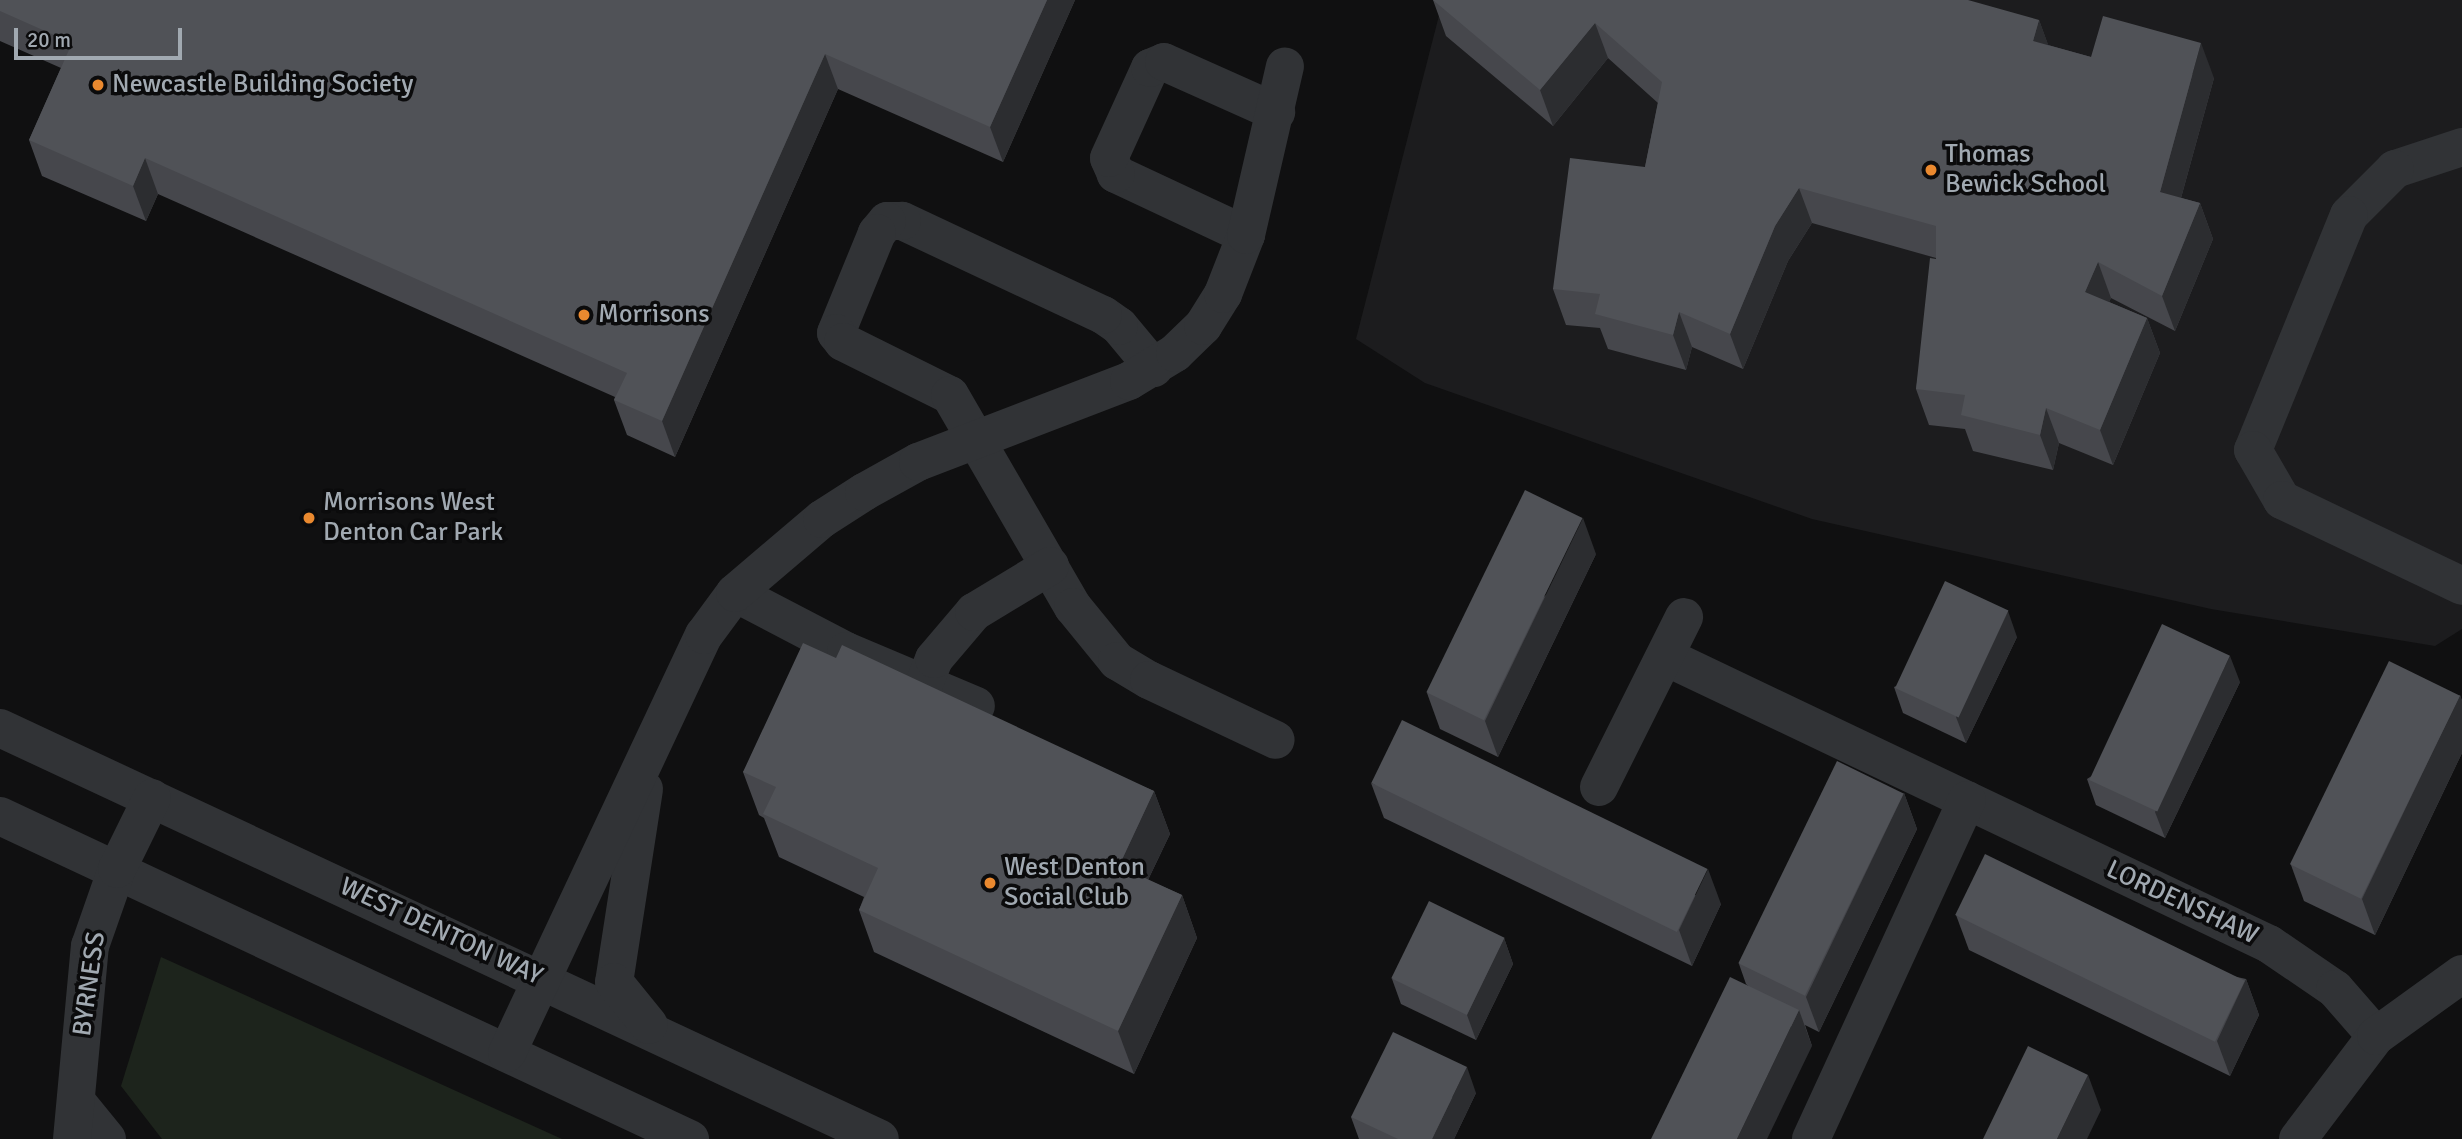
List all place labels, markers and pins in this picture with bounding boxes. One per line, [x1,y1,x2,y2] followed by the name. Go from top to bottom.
[112,69,413,101] place label: Newcastle Building Society
[90,77,106,93] marker: Newcastle Building Society
[1945,139,2106,200] place label: Thomas Bewick School
[1923,162,1939,178] marker: Thomas Bewick School
[598,299,710,331] place label: Morrisons
[576,307,592,323] marker: Morrisons
[323,487,503,548] place label: Morrisons West Denton Car Park
[301,510,317,526] marker: Morrisons West Denton Car Park
[1004,852,1145,914] place label: West Denton Social Club
[982,875,998,891] marker: West Denton Social Club

